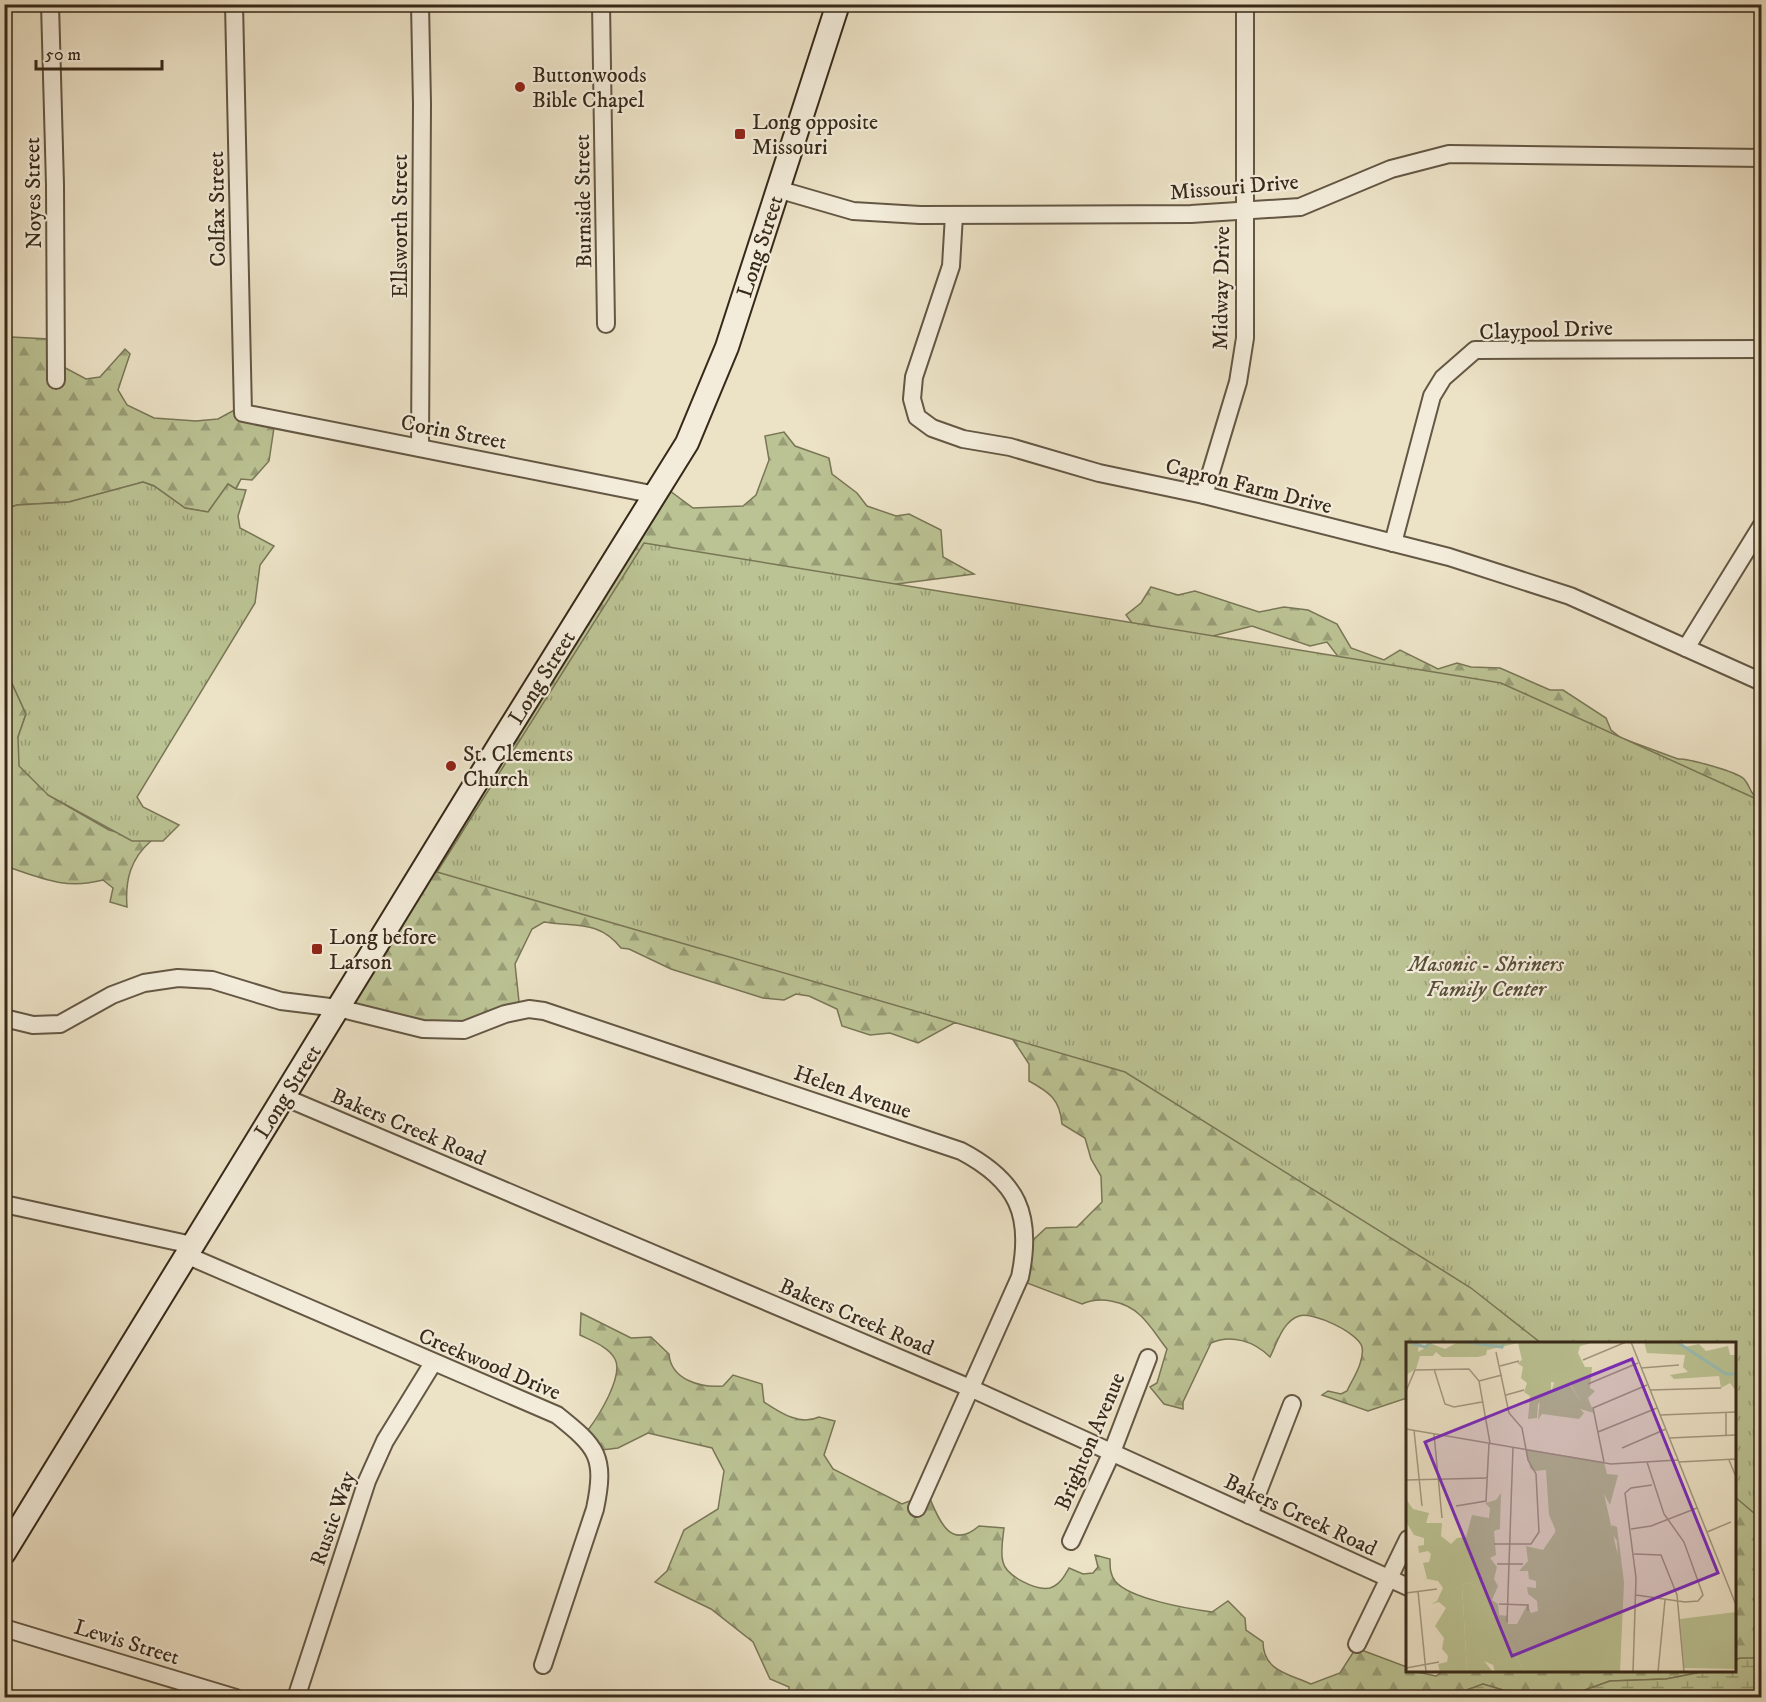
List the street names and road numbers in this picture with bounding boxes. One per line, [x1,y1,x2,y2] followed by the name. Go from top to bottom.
[569,134,598,268] street label: Burnside Street
[19,137,48,249] street label: Noyes Street
[203,151,232,267] street label: Colfax Street
[387,154,414,298] street label: Ellsworth Street
[1169,168,1300,207] street label: Missouri Drive
[731,192,790,301] street label: Long Street
[1207,226,1236,350] street label: Midway Drive
[1479,315,1613,346] street label: Claypool Drive
[398,409,509,456] street label: Corin Street
[1163,453,1335,520] street label: Capron Farm Drive
[503,626,582,730] street label: Long Street
[249,1040,328,1144] street label: Long Street
[790,1060,915,1125] street label: Helen Avenue
[327,1083,490,1172] street label: Bakers Creek Road
[775,1273,938,1362] street label: Bakers Creek Road
[414,1322,565,1406] street label: Creekwood Drive
[1049,1369,1132,1515] street label: Brighton Avenue
[305,1467,362,1569] street label: Rustic Way
[1220,1468,1381,1563] street label: Bakers Creek Road
[71,1614,183,1671] street label: Lewis Street

